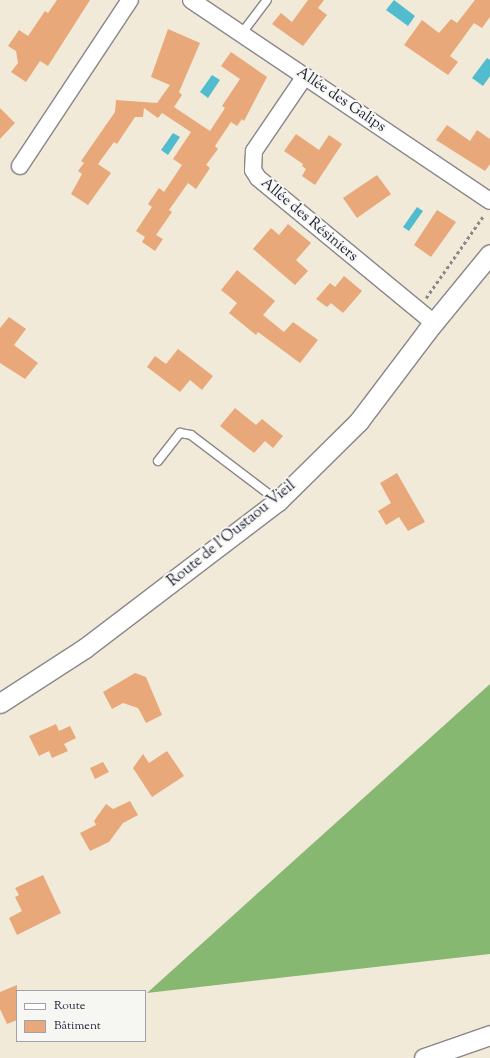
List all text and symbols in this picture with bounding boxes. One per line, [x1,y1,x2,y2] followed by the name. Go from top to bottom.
[293,64,389,136] street label: Allée des Galips
[257,174,361,266] street label: Allée des Résiniers
[165,477,299,591] street label: Route de l'Oustaou Vieil
[16,990,146,1042] legend
[54,997,85,1015] text: Route
[54,1017,101,1035] text: Bâtiment

